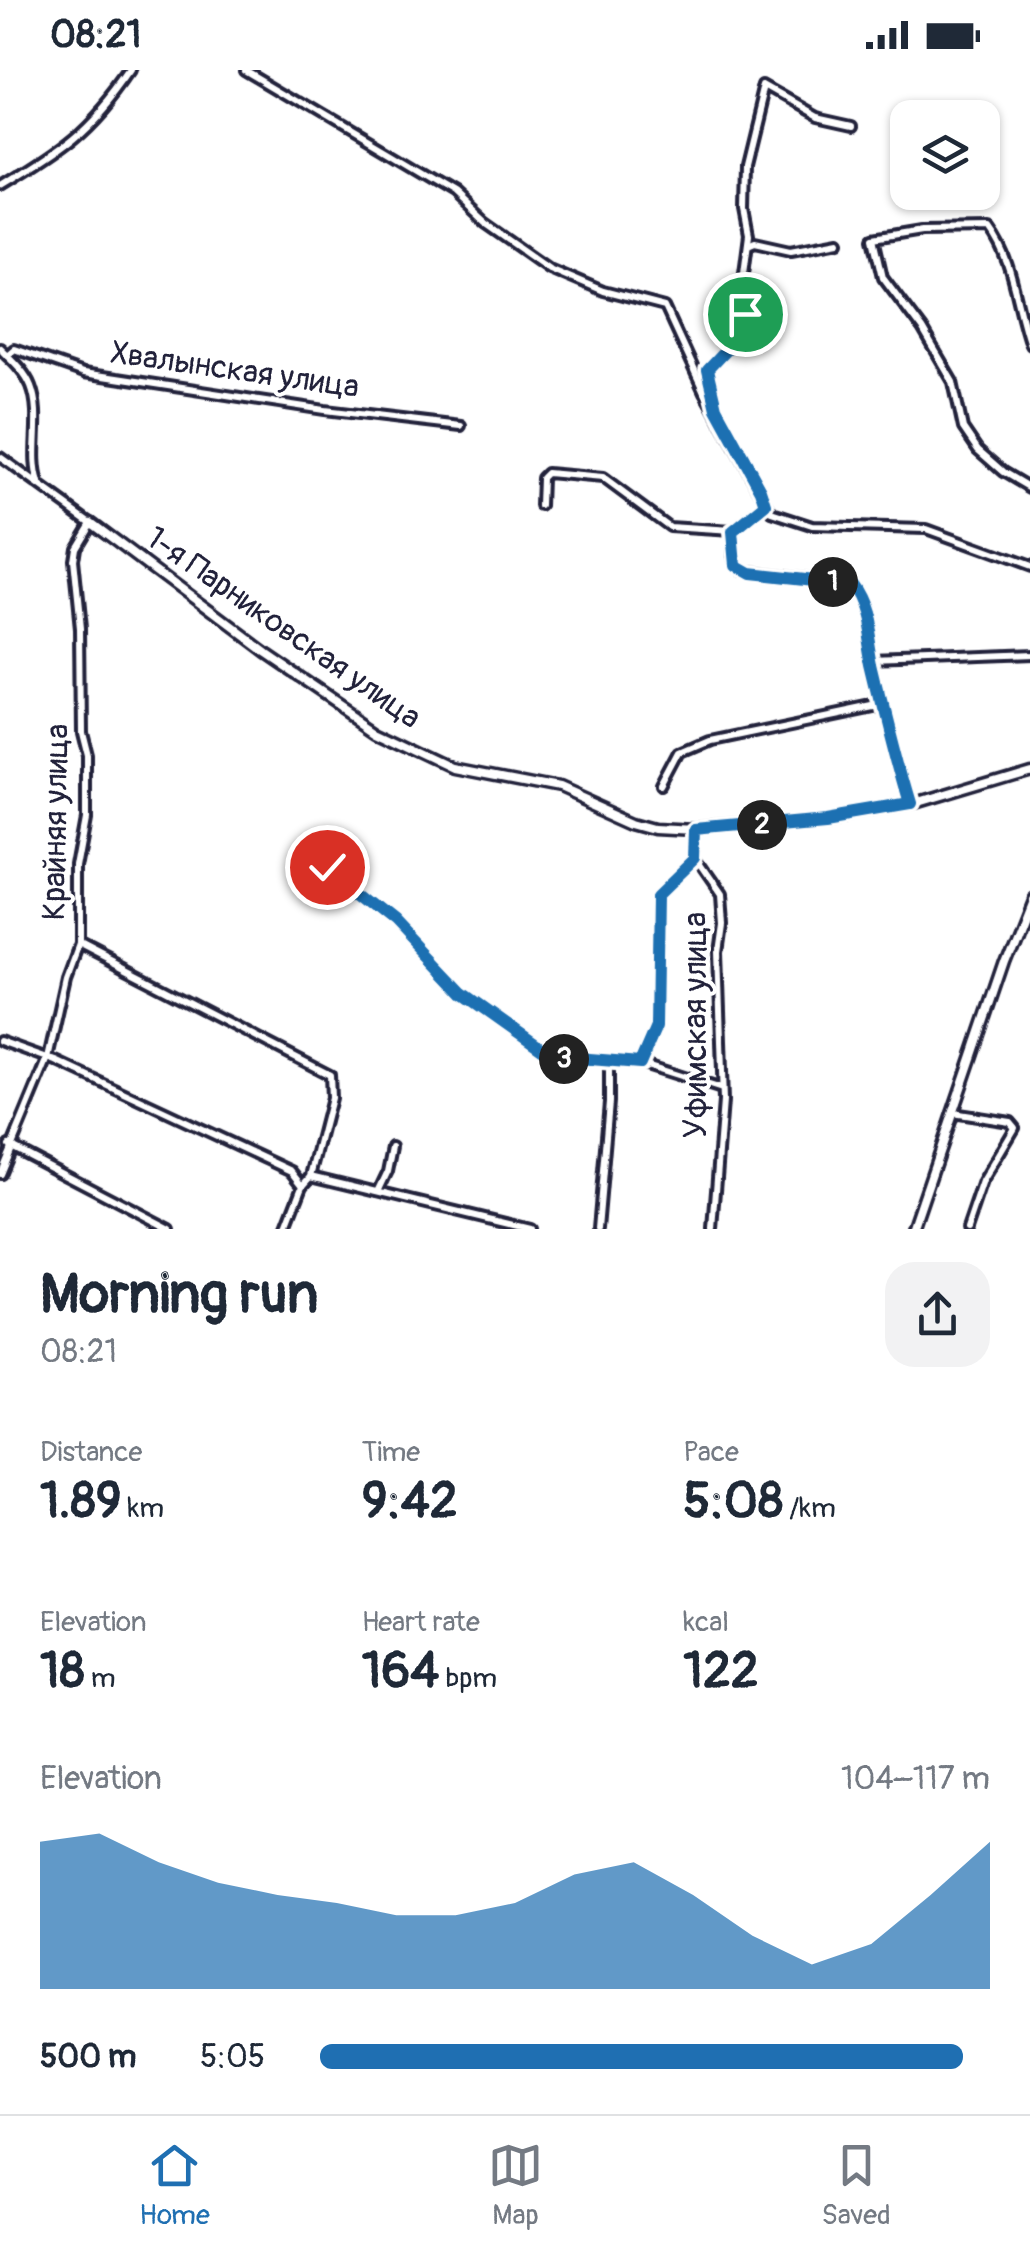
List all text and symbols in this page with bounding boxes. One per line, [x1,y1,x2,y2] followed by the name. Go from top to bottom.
[50,11,141,59] text: 08:21
[890,100,1000,210] map controls
[890,100,1000,210] button: layers
[703,272,788,357] pin
[718,287,773,342] icon: arrive
[108,333,362,407] street label: Хвалынская улица
[138,518,429,738] street label: 1-я Парниковская улица
[808,557,858,607] pin: 1
[828,564,838,599] text: 1
[34,723,78,921] street label: Крайняя улица
[737,800,787,850] pin: 2
[754,807,770,842] text: 2
[285,825,370,910] pin
[300,840,355,895] icon: check
[676,912,716,1138] street label: Уфимская улица
[539,1034,589,1084] pin: 3
[556,1041,572,1076] text: 3
[40,1260,318,1329] text: Morning run
[885,1262,990,1367] button: share
[40,1332,117,1372] text: 08:21
[40,1435,142,1470] text: Distance
[362,1435,420,1470] text: Time
[683,1435,739,1470] text: Pace
[40,1470,121,1533] text: 1.89
[362,1470,458,1533] text: 9:42
[683,1470,783,1533] text: 5:08
[121,1491,164,1526] text: km
[783,1491,836,1526] text: /km
[40,1605,147,1640] text: Elevation
[362,1605,480,1640] text: Heart rate
[683,1605,729,1640] text: kcal
[40,1640,85,1703] text: 18
[362,1640,439,1703] text: 164
[683,1640,759,1703] text: 122
[85,1661,116,1696] text: m
[439,1661,497,1696] text: bpm
[40,1759,162,1799] text: Elevation
[841,1759,990,1799] text: 104–117 m
[40,2037,136,2077] text: 500 m
[200,2037,265,2077] text: 5:05
[139,2138,210,2233] tab: Home
[488,2138,543,2233] tab: Map
[821,2138,891,2233] tab: Saved

